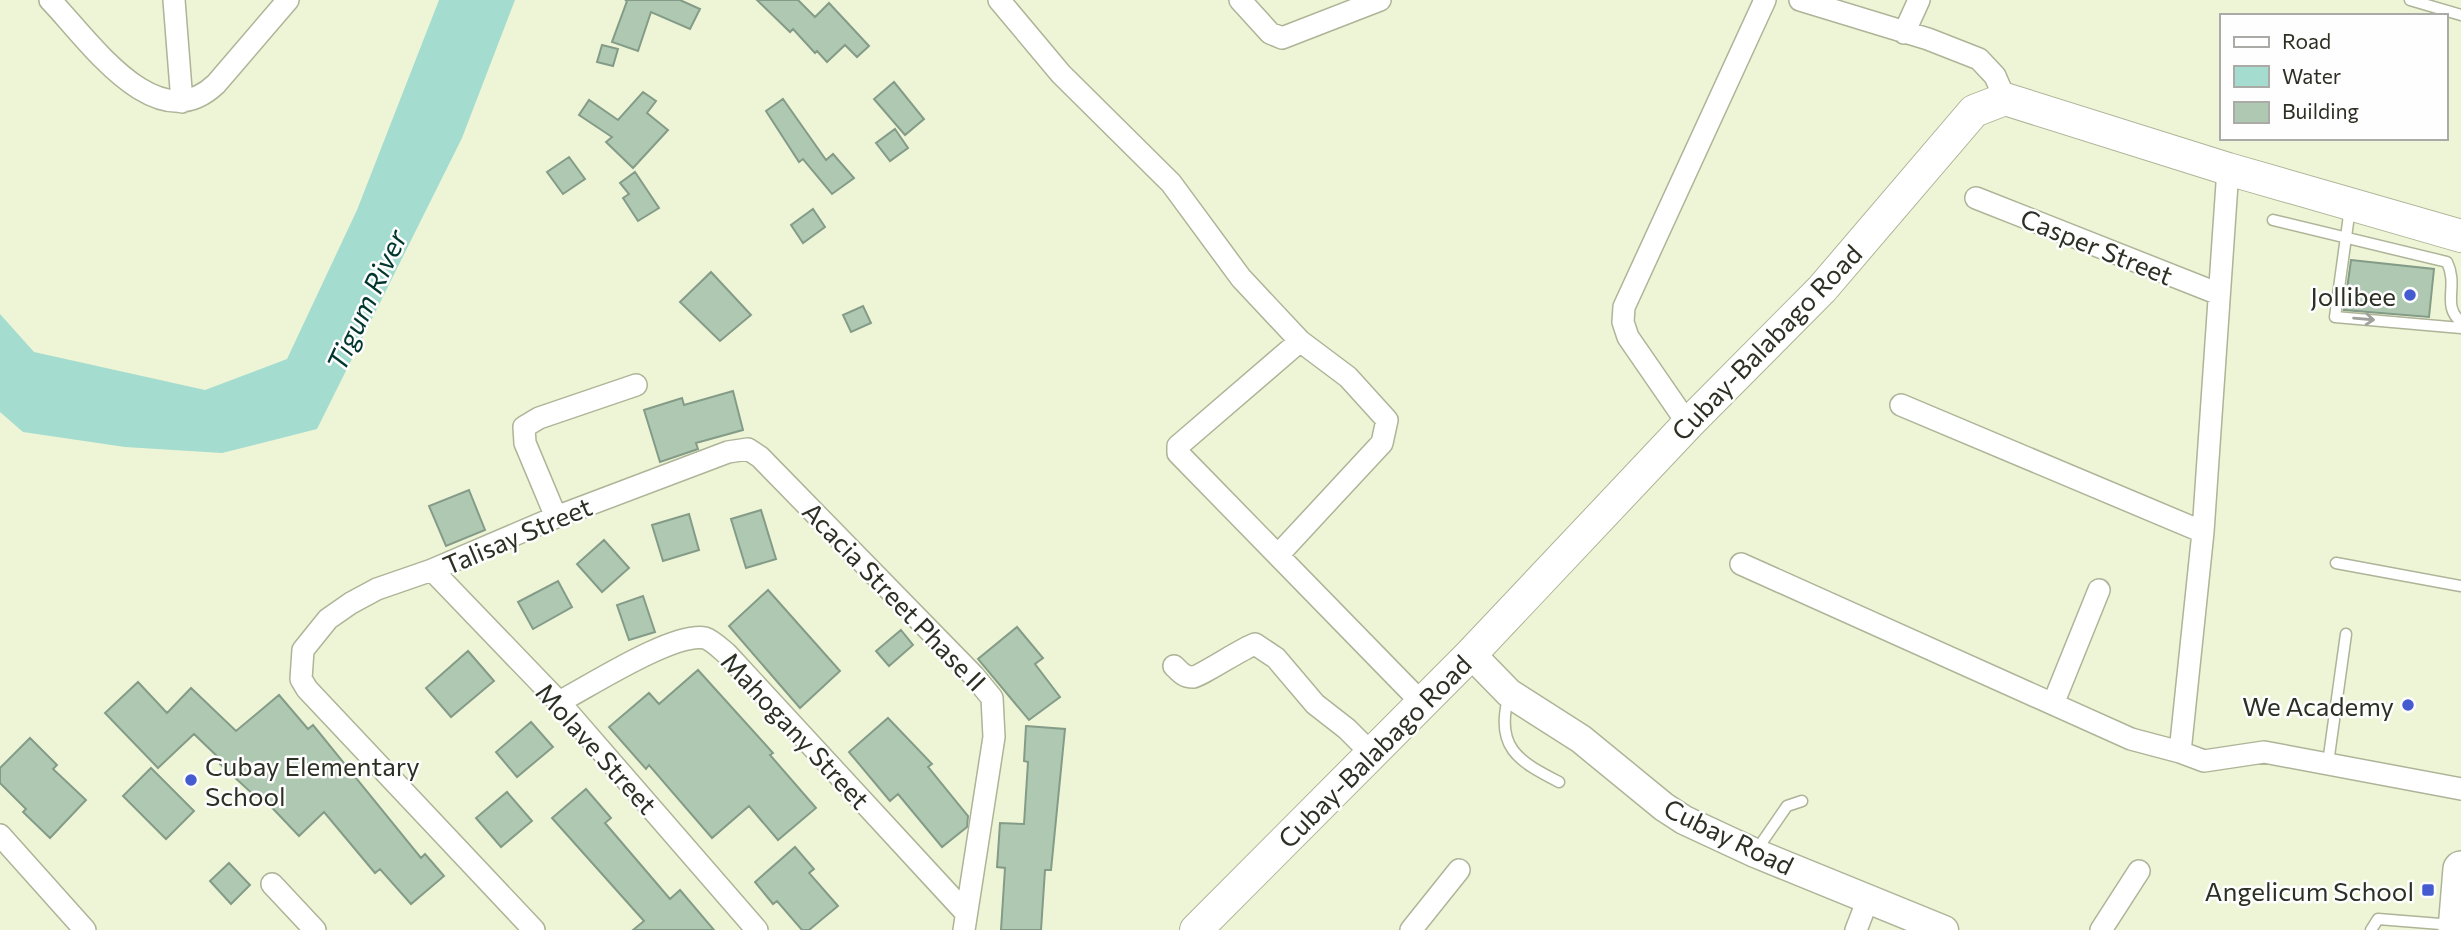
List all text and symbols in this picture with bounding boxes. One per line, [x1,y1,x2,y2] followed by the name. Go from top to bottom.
[2220,14,2447,140] legend
[2282,28,2331,53] text: Road
[2282,63,2341,88] text: Water
[2282,98,2359,123] text: Building
[2016,201,2178,291] street label: Casper Street
[319,223,414,376] water label: Tigum River
[1665,238,1867,446] street label: Cubay-Balabago Road
[2310,280,2396,311] place label: Jollibee
[2402,287,2418,303] marker: Jollibee
[2352,313,2375,326] one-way arrow
[438,490,596,580] street label: Talisay Street
[797,495,993,697] street label: Acacia Street Phase II
[716,645,876,815] street label: Mahogany Street
[1271,648,1477,854] street label: Cubay-Balabago Road
[530,676,664,820] street label: Molave Street
[2242,690,2394,721] place label: We Academy
[2400,697,2416,713] marker: We Academy
[205,750,420,811] place label: Cubay Elementary School
[183,772,199,788] marker: Cubay Elementary School
[1659,791,1799,881] street label: Cubay Road
[2205,875,2414,906] place label: Angelicum School
[2420,882,2436,898] marker: Angelicum School

